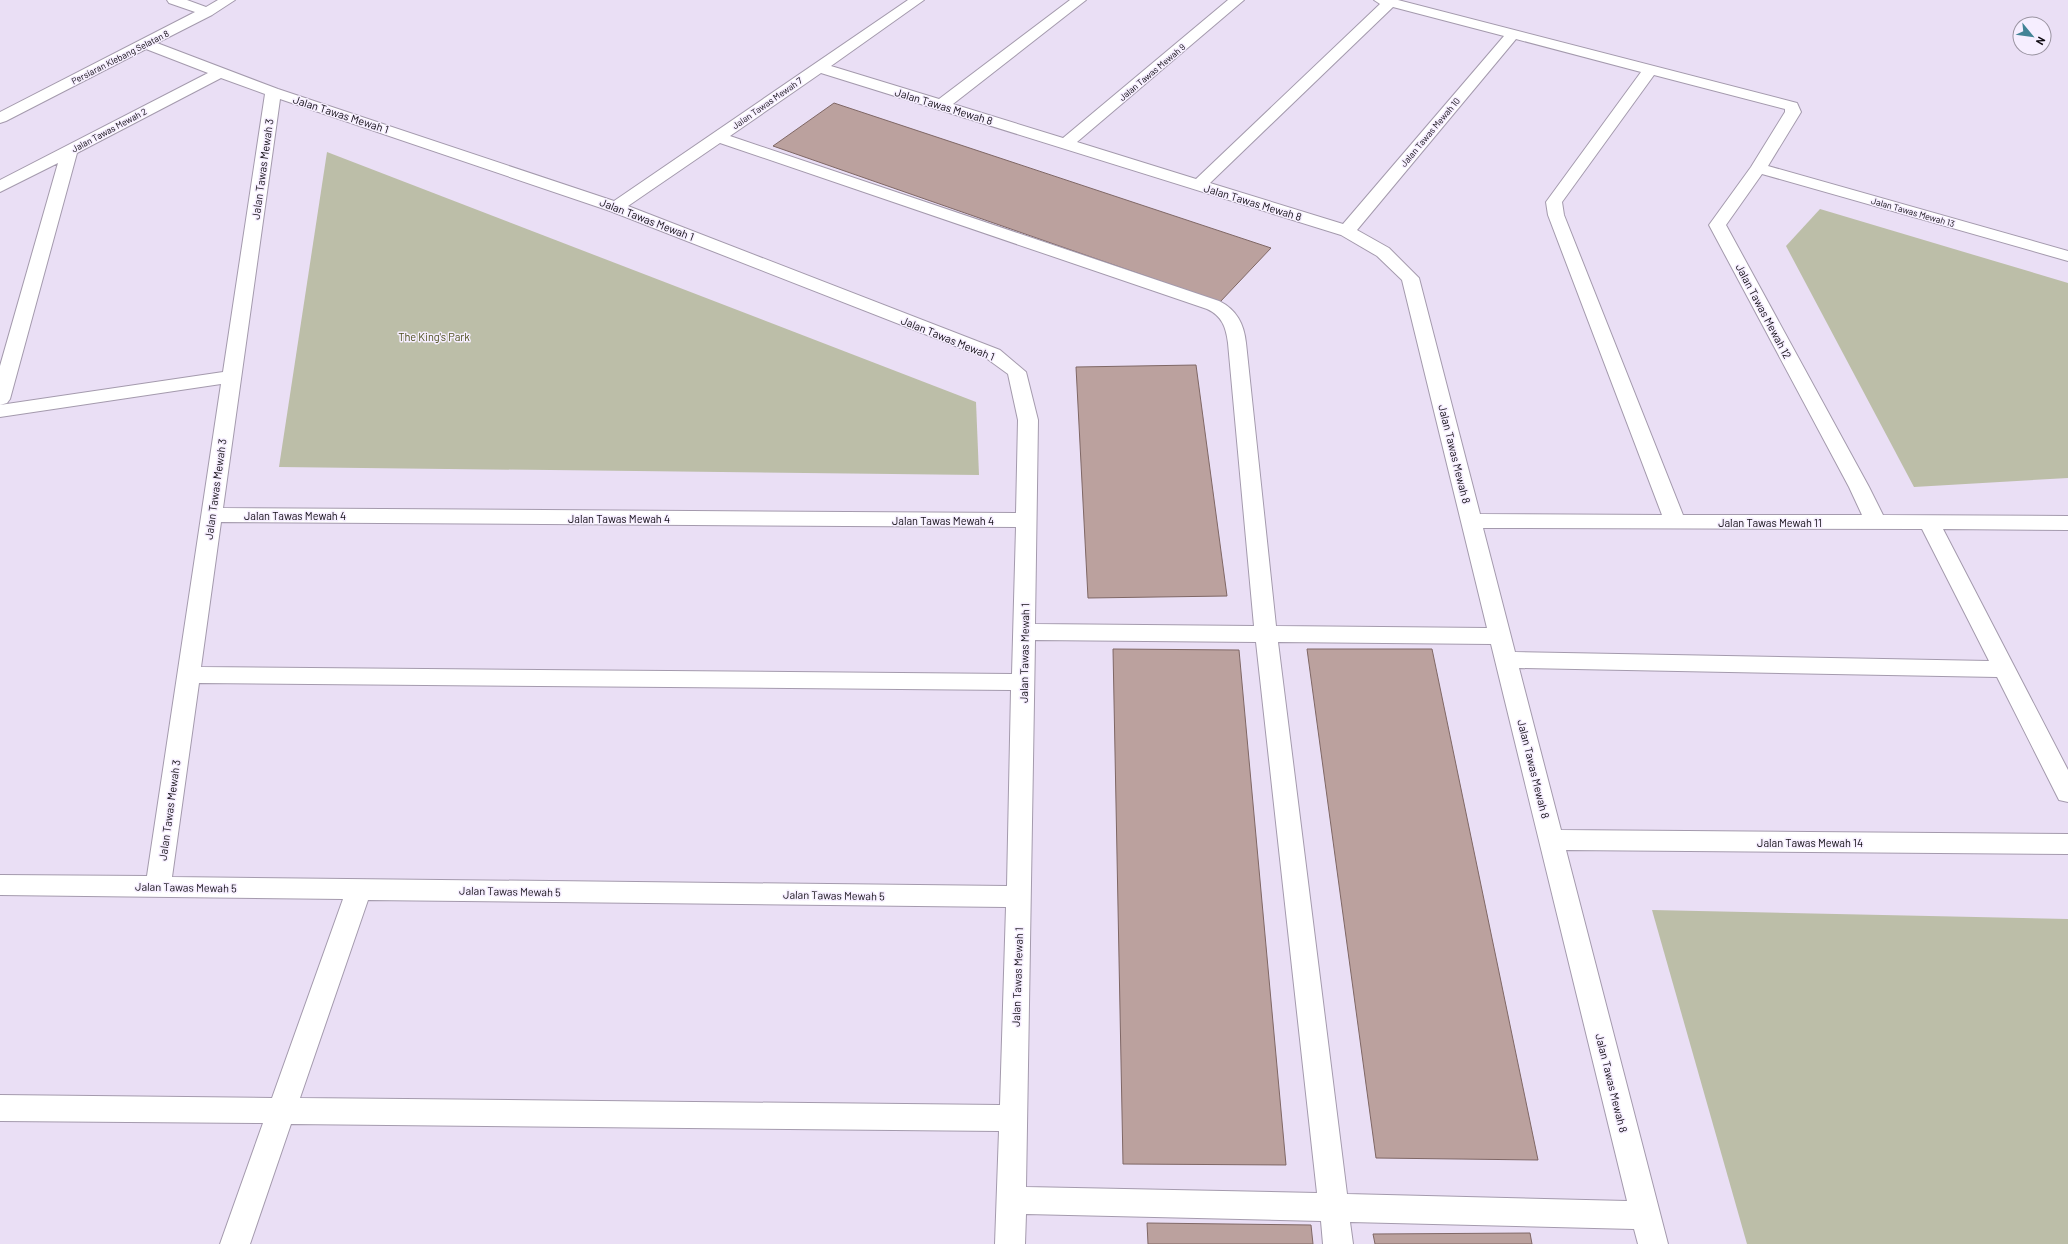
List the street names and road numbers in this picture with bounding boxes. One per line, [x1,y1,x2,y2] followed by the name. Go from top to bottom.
[69,27,171,86] street label: Persiaran Klebang Selatan 8
[1117,41,1188,103] street label: Jalan Tawas Mewah 9
[730,74,805,131] street label: Jalan Tawas Mewah 7
[893,85,995,127] street label: Jalan Tawas Mewah 8
[292,92,390,136] street label: Jalan Tawas Mewah 1
[1398,95,1462,169] street label: Jalan Tawas Mewah 10
[70,105,149,154] street label: Jalan Tawas Mewah 2
[248,118,276,220] street label: Jalan Tawas Mewah 3
[1202,181,1304,223] street label: Jalan Tawas Mewah 8
[598,195,696,243] street label: Jalan Tawas Mewah 1
[1870,195,1956,229] street label: Jalan Tawas Mewah 13
[1733,261,1795,361] street label: Jalan Tawas Mewah 12
[899,313,997,363] street label: Jalan Tawas Mewah 1
[1436,403,1474,505] street label: Jalan Tawas Mewah 8
[201,438,229,540] street label: Jalan Tawas Mewah 3
[244,509,346,522] street label: Jalan Tawas Mewah 4
[568,512,670,525] street label: Jalan Tawas Mewah 4
[892,514,994,527] street label: Jalan Tawas Mewah 4
[1718,516,1822,529] street label: Jalan Tawas Mewah 11
[1017,603,1031,703] street label: Jalan Tawas Mewah 1
[1515,718,1553,820] street label: Jalan Tawas Mewah 8
[155,759,183,861] street label: Jalan Tawas Mewah 3
[1757,836,1863,849] street label: Jalan Tawas Mewah 14
[135,880,237,894] street label: Jalan Tawas Mewah 5
[459,884,561,898] street label: Jalan Tawas Mewah 5
[783,888,885,902] street label: Jalan Tawas Mewah 5
[1009,927,1025,1027] street label: Jalan Tawas Mewah 1
[1593,1032,1631,1134] street label: Jalan Tawas Mewah 8

